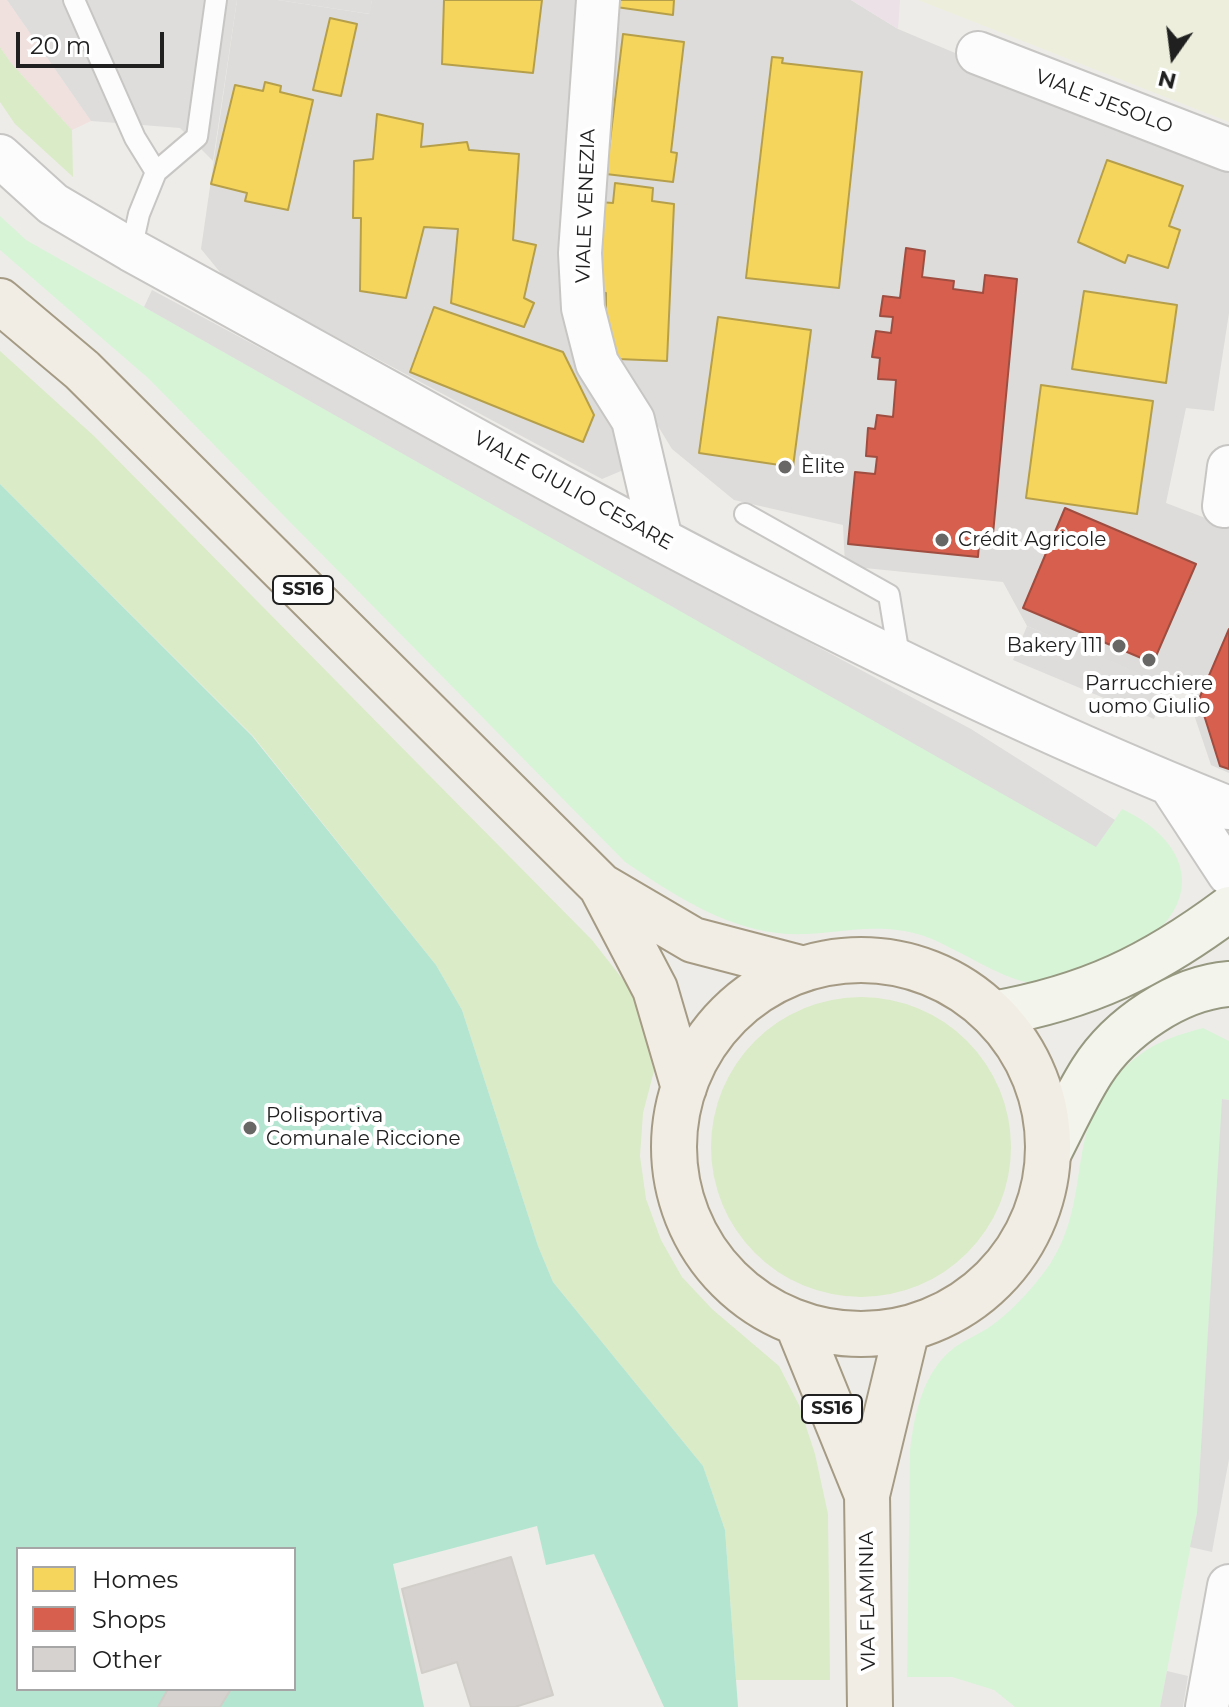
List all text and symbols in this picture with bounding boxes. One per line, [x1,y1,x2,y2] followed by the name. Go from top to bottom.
[20,16,168,66] scale bar
[1133,16,1213,96] north arrow
[30,31,91,60] text: 20 m
[1032,65,1176,139] street label: VIALE JESOLO
[1155,65,1179,95] text: N
[571,128,601,284] street label: VIALE VENEZIA
[469,426,677,556] street label: VIALE GIULIO CESARE
[801,455,845,479] place label: Èlite
[776,458,794,476] marker: Èlite
[958,528,1106,552] place label: Crédit Agricole
[933,531,951,549] marker: Crédit Agricole
[273,576,333,604] road number: SS16
[1007,634,1103,658] place label: Bakery 111
[1110,637,1128,655] marker: Bakery 111
[1140,651,1158,669] marker: Parrucchiere uomo Giulio
[1085,672,1213,719] place label: Parrucchiere uomo Giulio
[266,1104,460,1151] place label: Polisportiva Comunale Riccione
[241,1119,259,1137] marker: Polisportiva Comunale Riccione
[802,1395,862,1423] road number: SS16
[855,1531,881,1671] street label: VIA FLAMINIA
[16,1547,296,1691] legend
[92,1565,178,1594] text: Homes
[92,1605,166,1634] text: Shops
[92,1645,162,1674] text: Other

